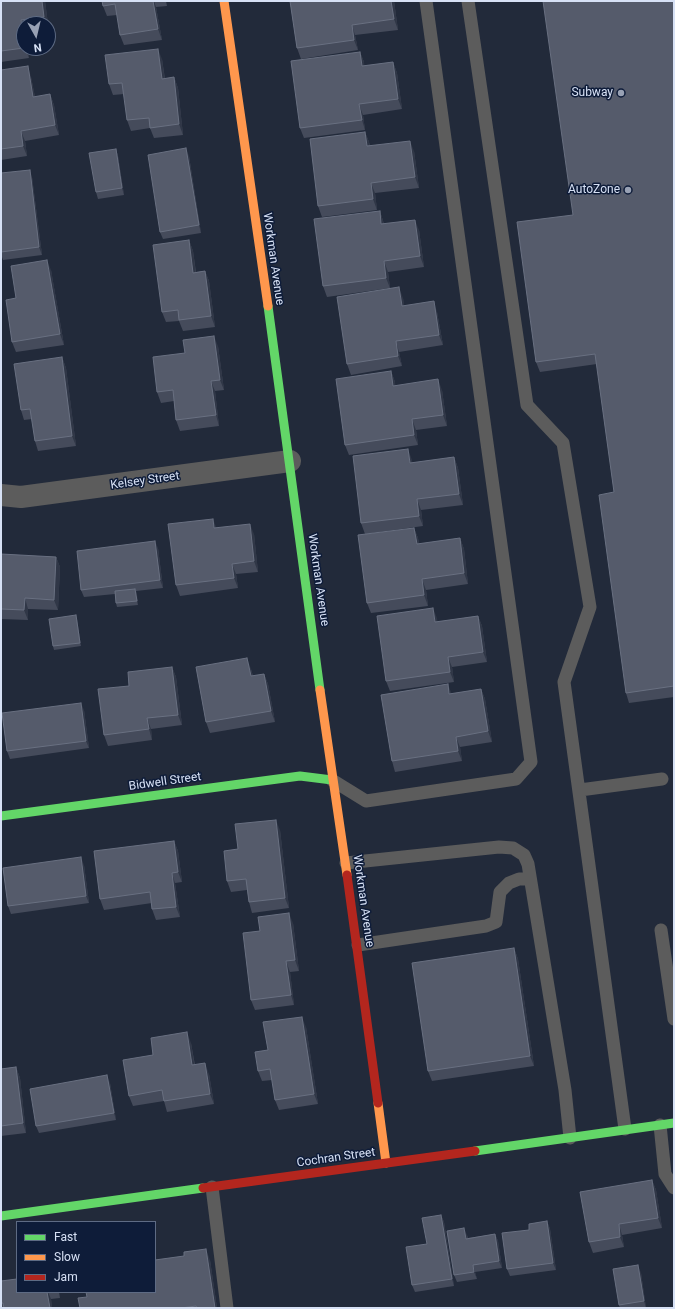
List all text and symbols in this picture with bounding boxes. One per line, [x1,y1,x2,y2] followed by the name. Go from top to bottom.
[16,16,56,56] north arrow
[33,40,42,54] text: N
[571,86,613,100] place label: Subway
[616,88,626,98] marker: Subway
[568,183,620,197] place label: AutoZone
[623,185,633,195] marker: AutoZone
[259,212,287,306] street label: Workman Avenue
[110,469,180,493] street label: Kelsey Street
[304,533,332,627] street label: Workman Avenue
[128,770,202,794] street label: Bidwell Street
[349,854,377,948] street label: Workman Avenue
[296,1145,376,1171] street label: Cochran Street
[16,1221,156,1293] legend
[54,1230,77,1244] text: Fast
[54,1250,80,1264] text: Slow
[54,1270,78,1284] text: Jam

